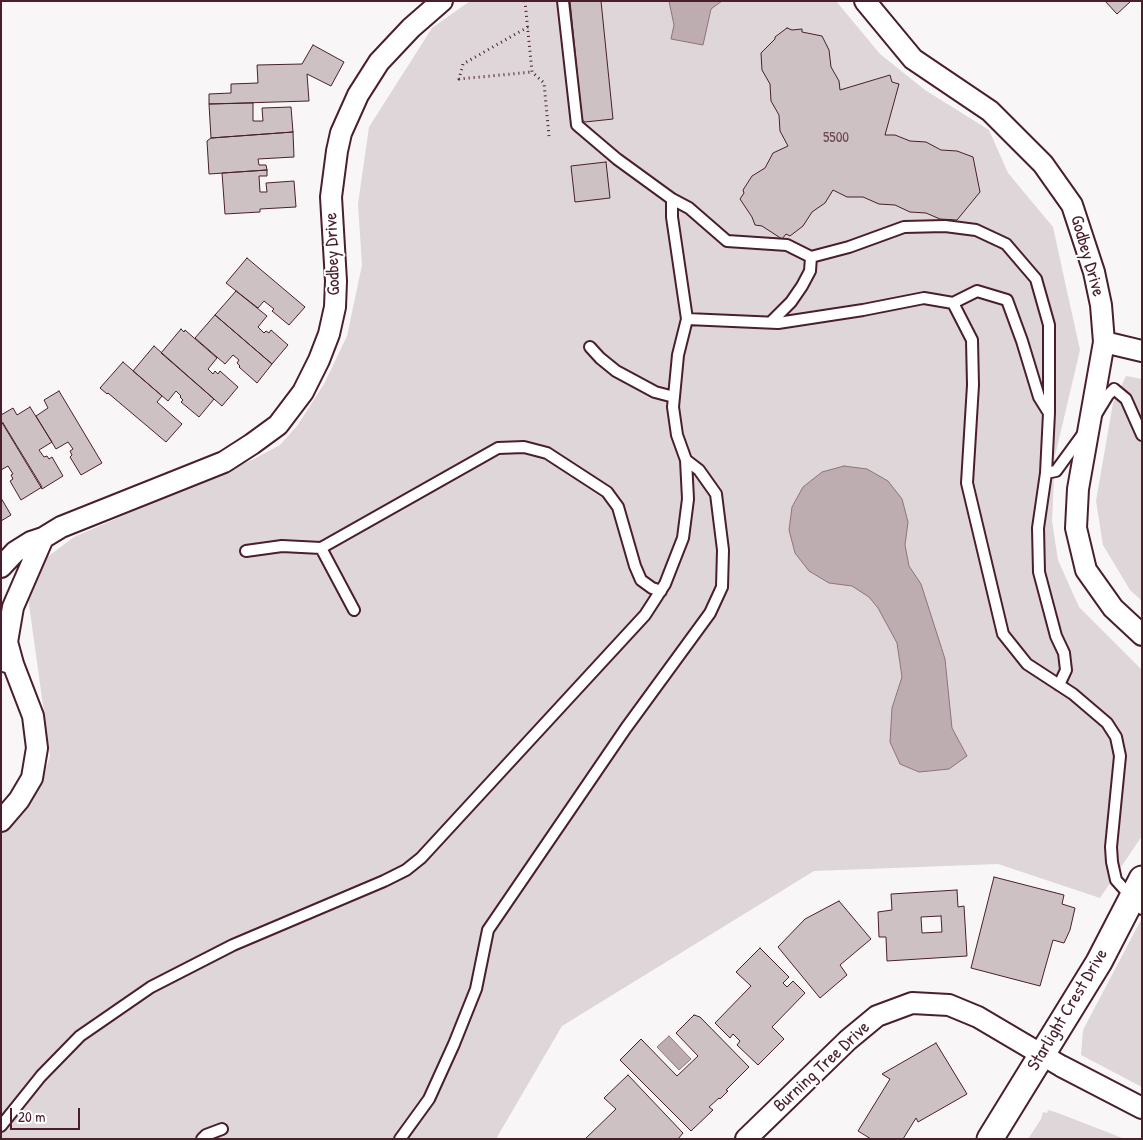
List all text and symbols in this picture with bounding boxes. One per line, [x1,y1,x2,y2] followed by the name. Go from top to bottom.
[823,129,849,147] house number: 5500
[321,212,345,296] street label: Godbey Drive
[1065,213,1109,299] street label: Godbey Drive
[1023,945,1113,1075] street label: Starlight Crest Drive
[770,1017,874,1117] street label: Burning Tree Drive
[12,1098,82,1130] scale bar
[18,1106,45,1127] text: 20 m

